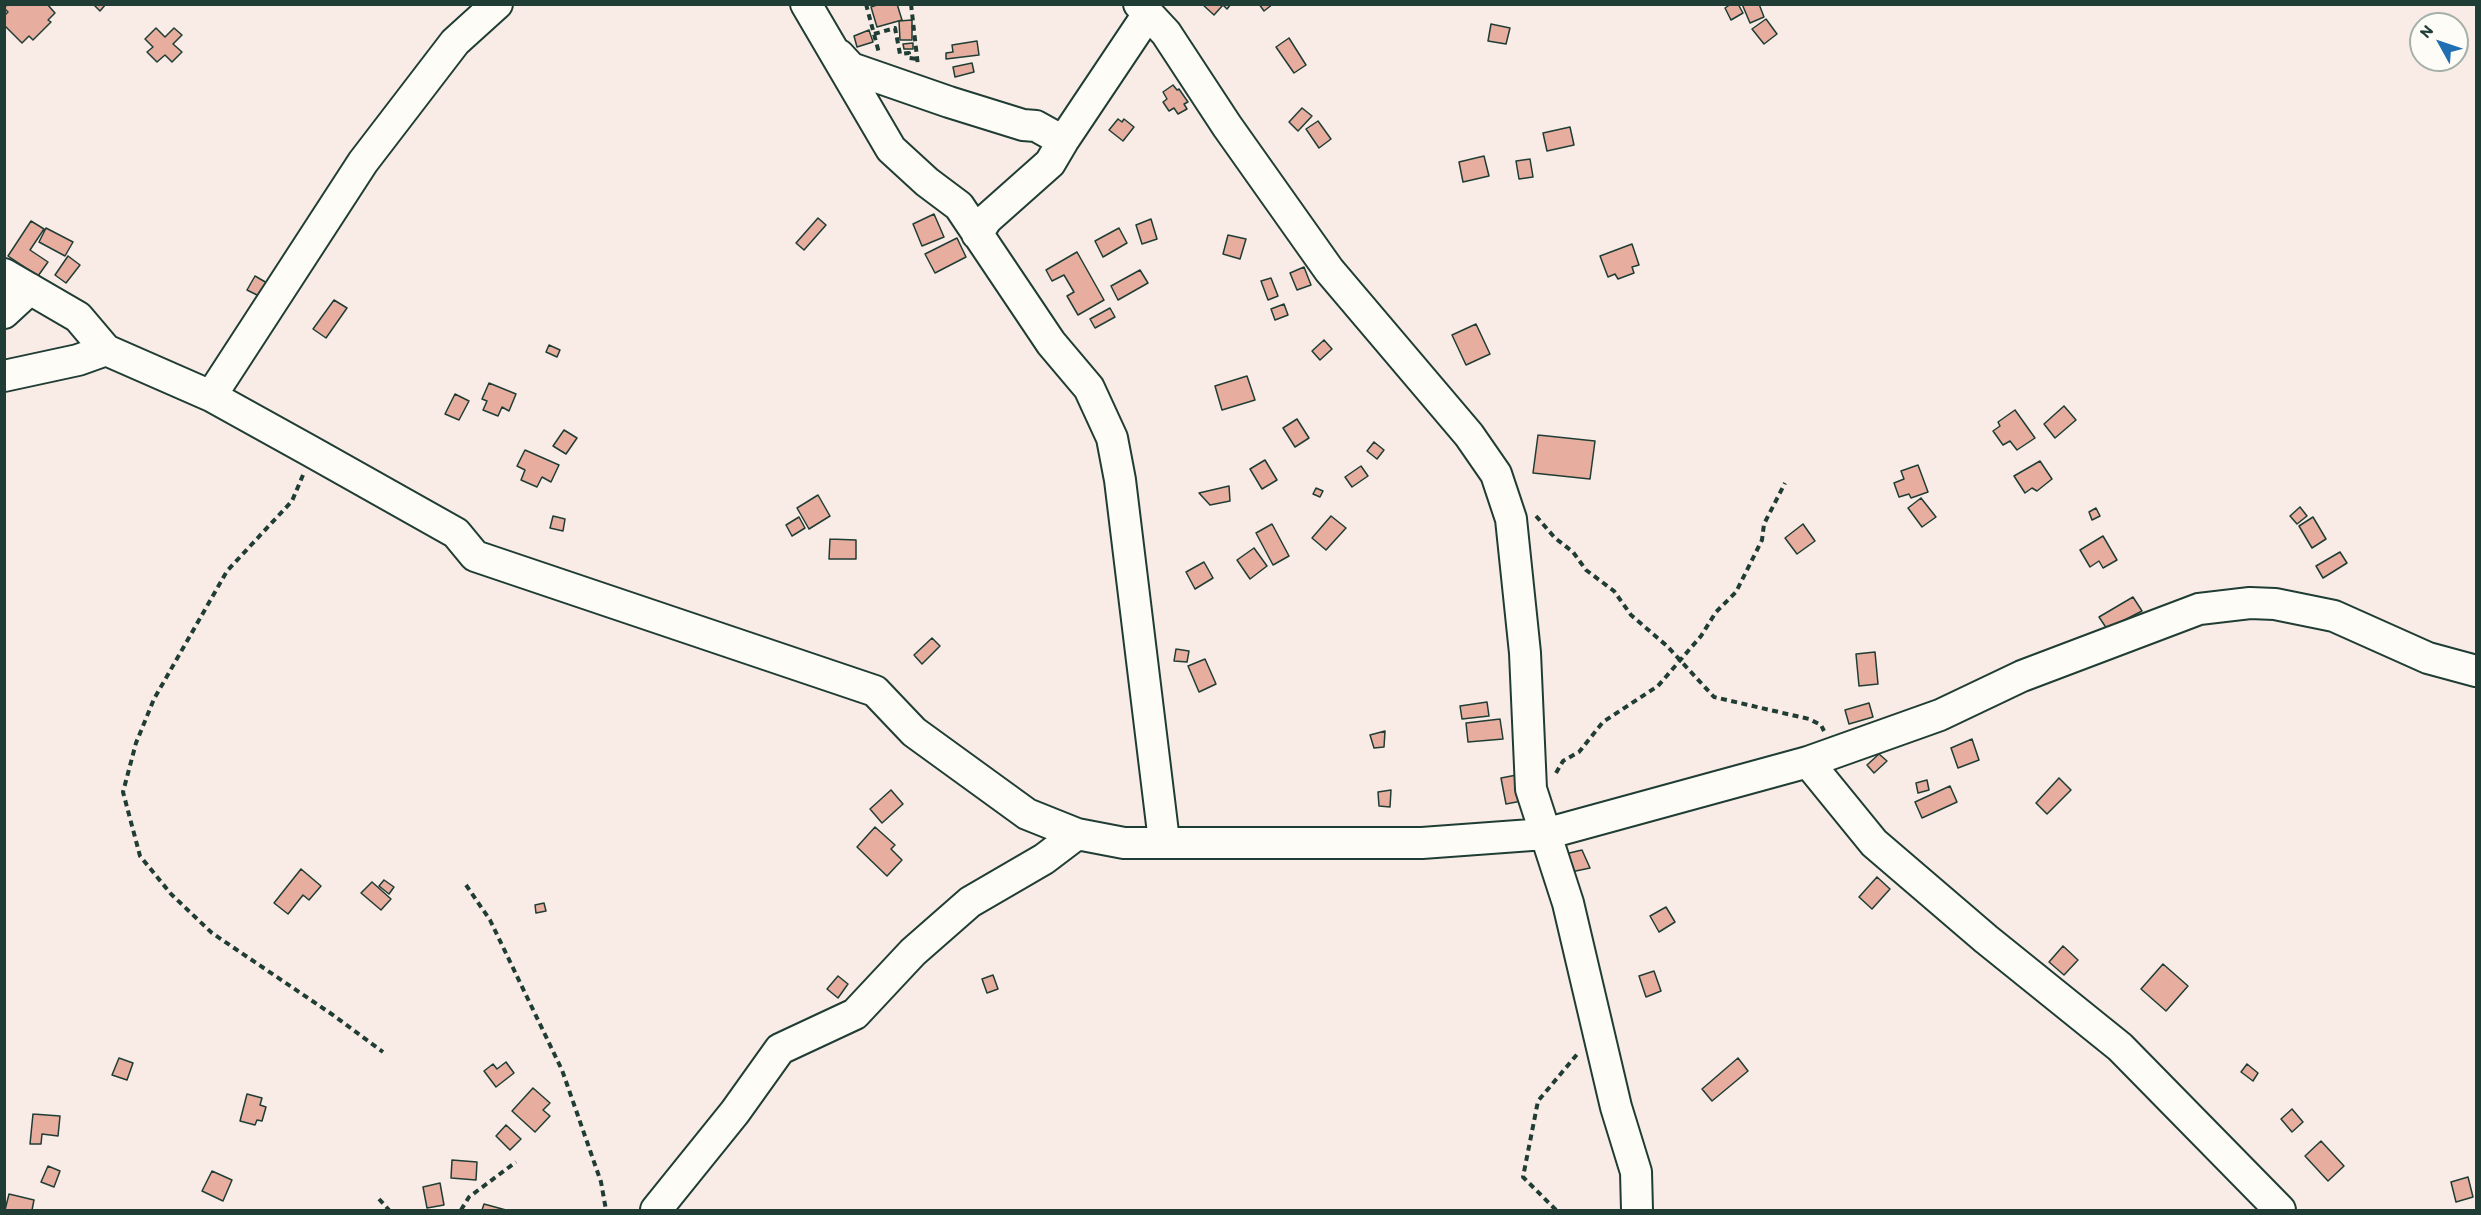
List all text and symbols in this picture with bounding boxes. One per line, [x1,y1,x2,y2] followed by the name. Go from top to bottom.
[2409,12,2469,72] north arrow
[2416,21,2437,42] text: N

